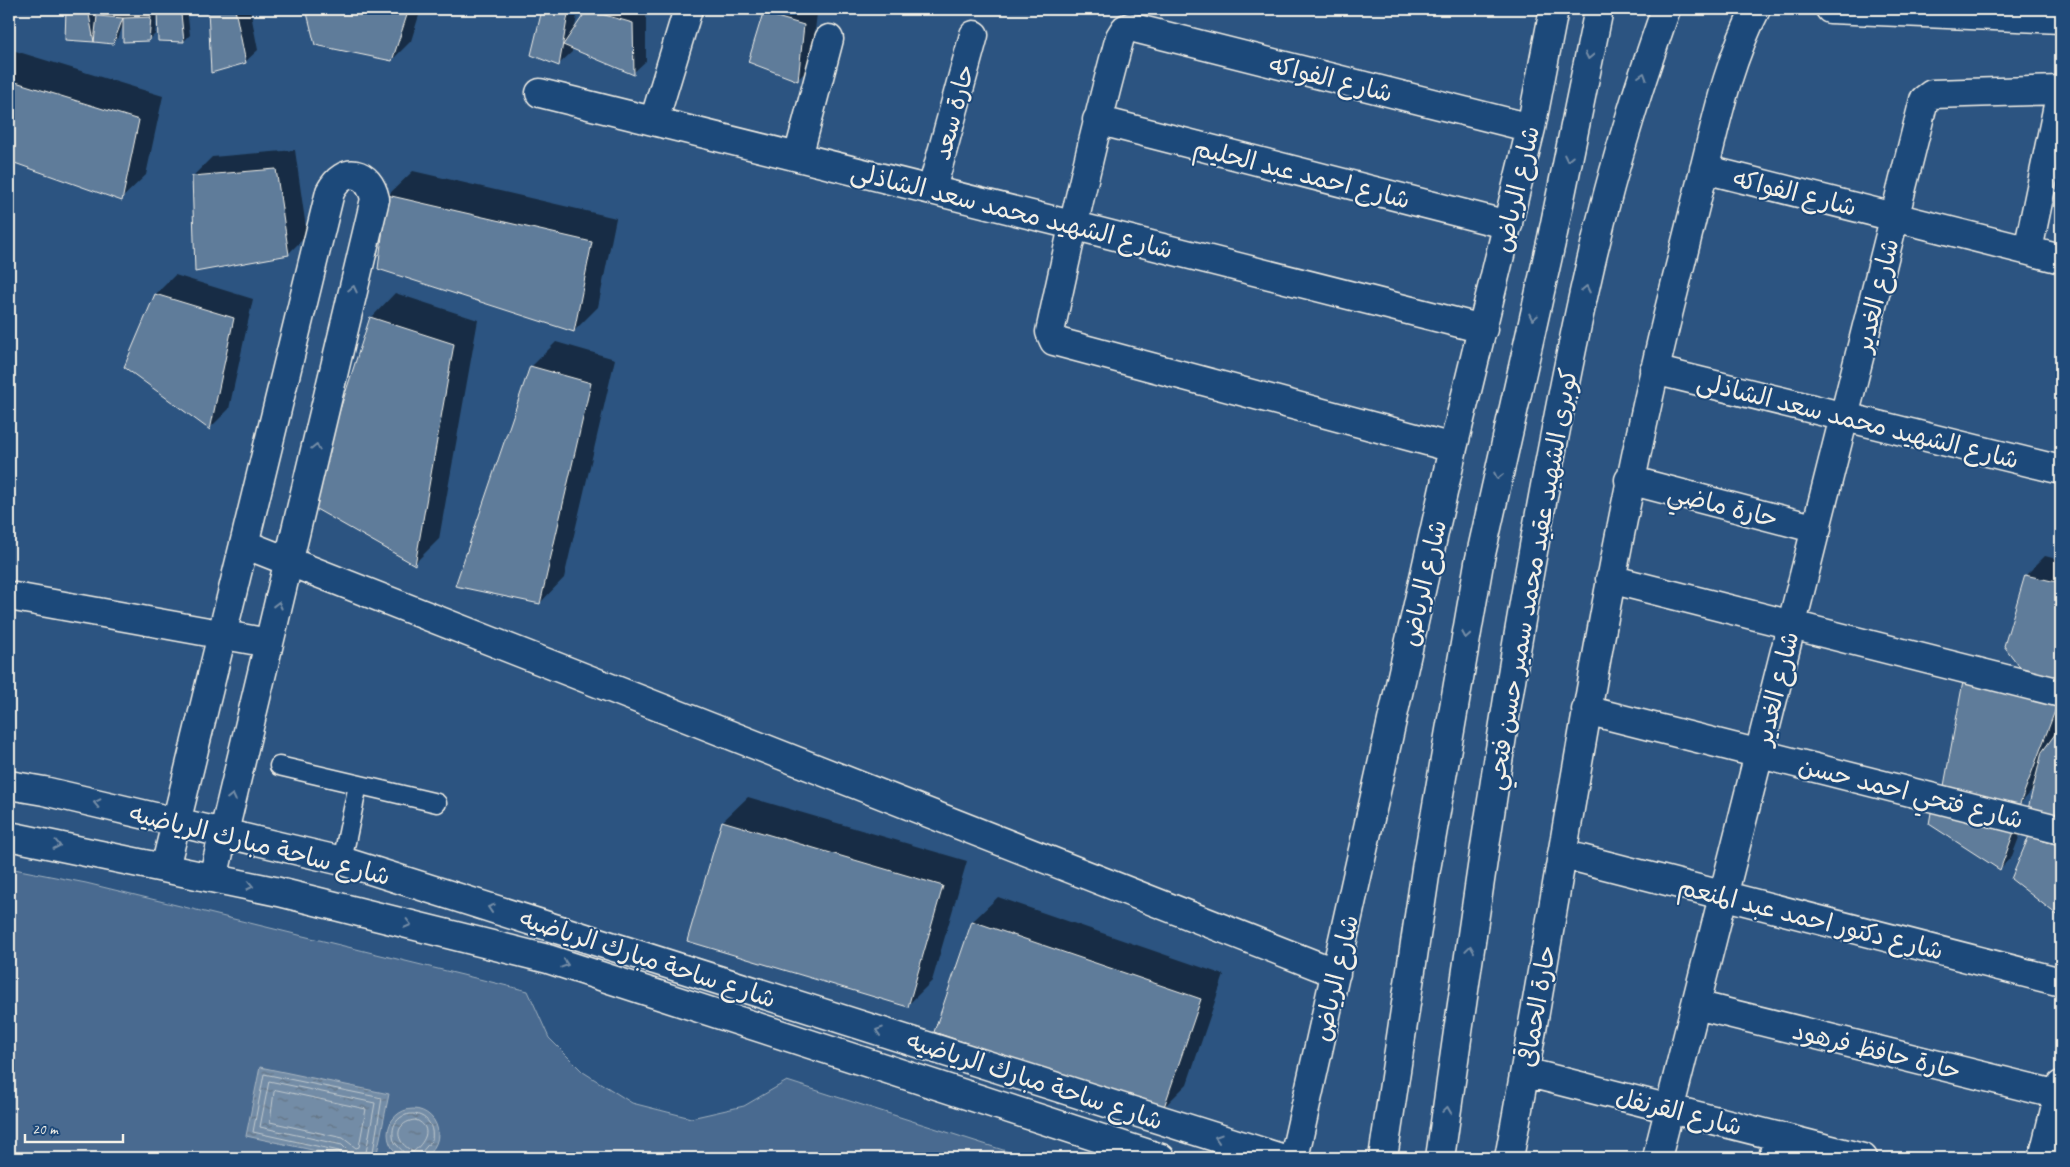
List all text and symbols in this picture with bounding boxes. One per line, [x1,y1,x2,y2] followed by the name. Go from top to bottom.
[1265,48,1396,111] street label: شارع الفواكه
[1585,52,1595,61] one-way arrow
[926,61,982,164] street label: حارة سعد
[1638,73,1648,81] one-way arrow
[1487,123,1548,256] street label: شارع الرياض
[1190,132,1413,218] street label: شارع احمد عبد الحليم
[1563,154,1574,163] one-way arrow
[847,155,1176,267] street label: شارع الشهيد محمد سعد الشاذلى
[1729,162,1860,225] street label: شارع الفواكه
[1847,235,1907,357] street label: شارع الغدير
[348,285,358,293] one-way arrow
[1580,285,1591,294] one-way arrow
[1528,313,1539,322] one-way arrow
[1693,365,2022,477] street label: شارع الشهيد محمد سعد الشاذلى
[1479,366,1590,793] street label: كوبرى الشهيد عقيد محمد سمير حسن فتحي
[310,442,321,451] one-way arrow
[1493,471,1504,480] one-way arrow
[1663,477,1781,540] street label: حارة ماضي
[1394,517,1455,650] street label: شارع الرياض
[272,600,283,609] one-way arrow
[1747,628,1807,750] street label: شارع الغدير
[1462,631,1472,640] one-way arrow
[1794,750,2027,841] street label: شارع فتحي احمد حسن
[226,792,237,801] one-way arrow
[126,797,393,894] street label: شارع ساحة مبارك الرياضيه
[93,798,102,809] one-way arrow
[52,840,61,850] one-way arrow
[1674,871,1947,969] street label: شارع دكتور احمد عبد المنعم
[246,880,254,891] one-way arrow
[515,902,780,1016] street label: شارع ساحة مبارك الرياضيه
[487,904,495,914] one-way arrow
[1306,912,1367,1045] street label: شارع الرياض
[403,918,412,929] one-way arrow
[1511,943,1563,1070] street label: حارة الحماقى
[1464,945,1475,953] one-way arrow
[561,959,569,969] one-way arrow
[1789,1015,1964,1087] street label: حارة حافظ فرهود
[902,1024,1167,1138] street label: شارع ساحة مبارك الرياضيه
[876,1027,884,1037] one-way arrow
[1612,1081,1745,1144] street label: شارع القرنفل
[1441,1106,1452,1114] one-way arrow
[25,1112,122,1144] scale bar
[32,1120,59,1139] text: 20 m
[1214,1134,1222,1144] one-way arrow

